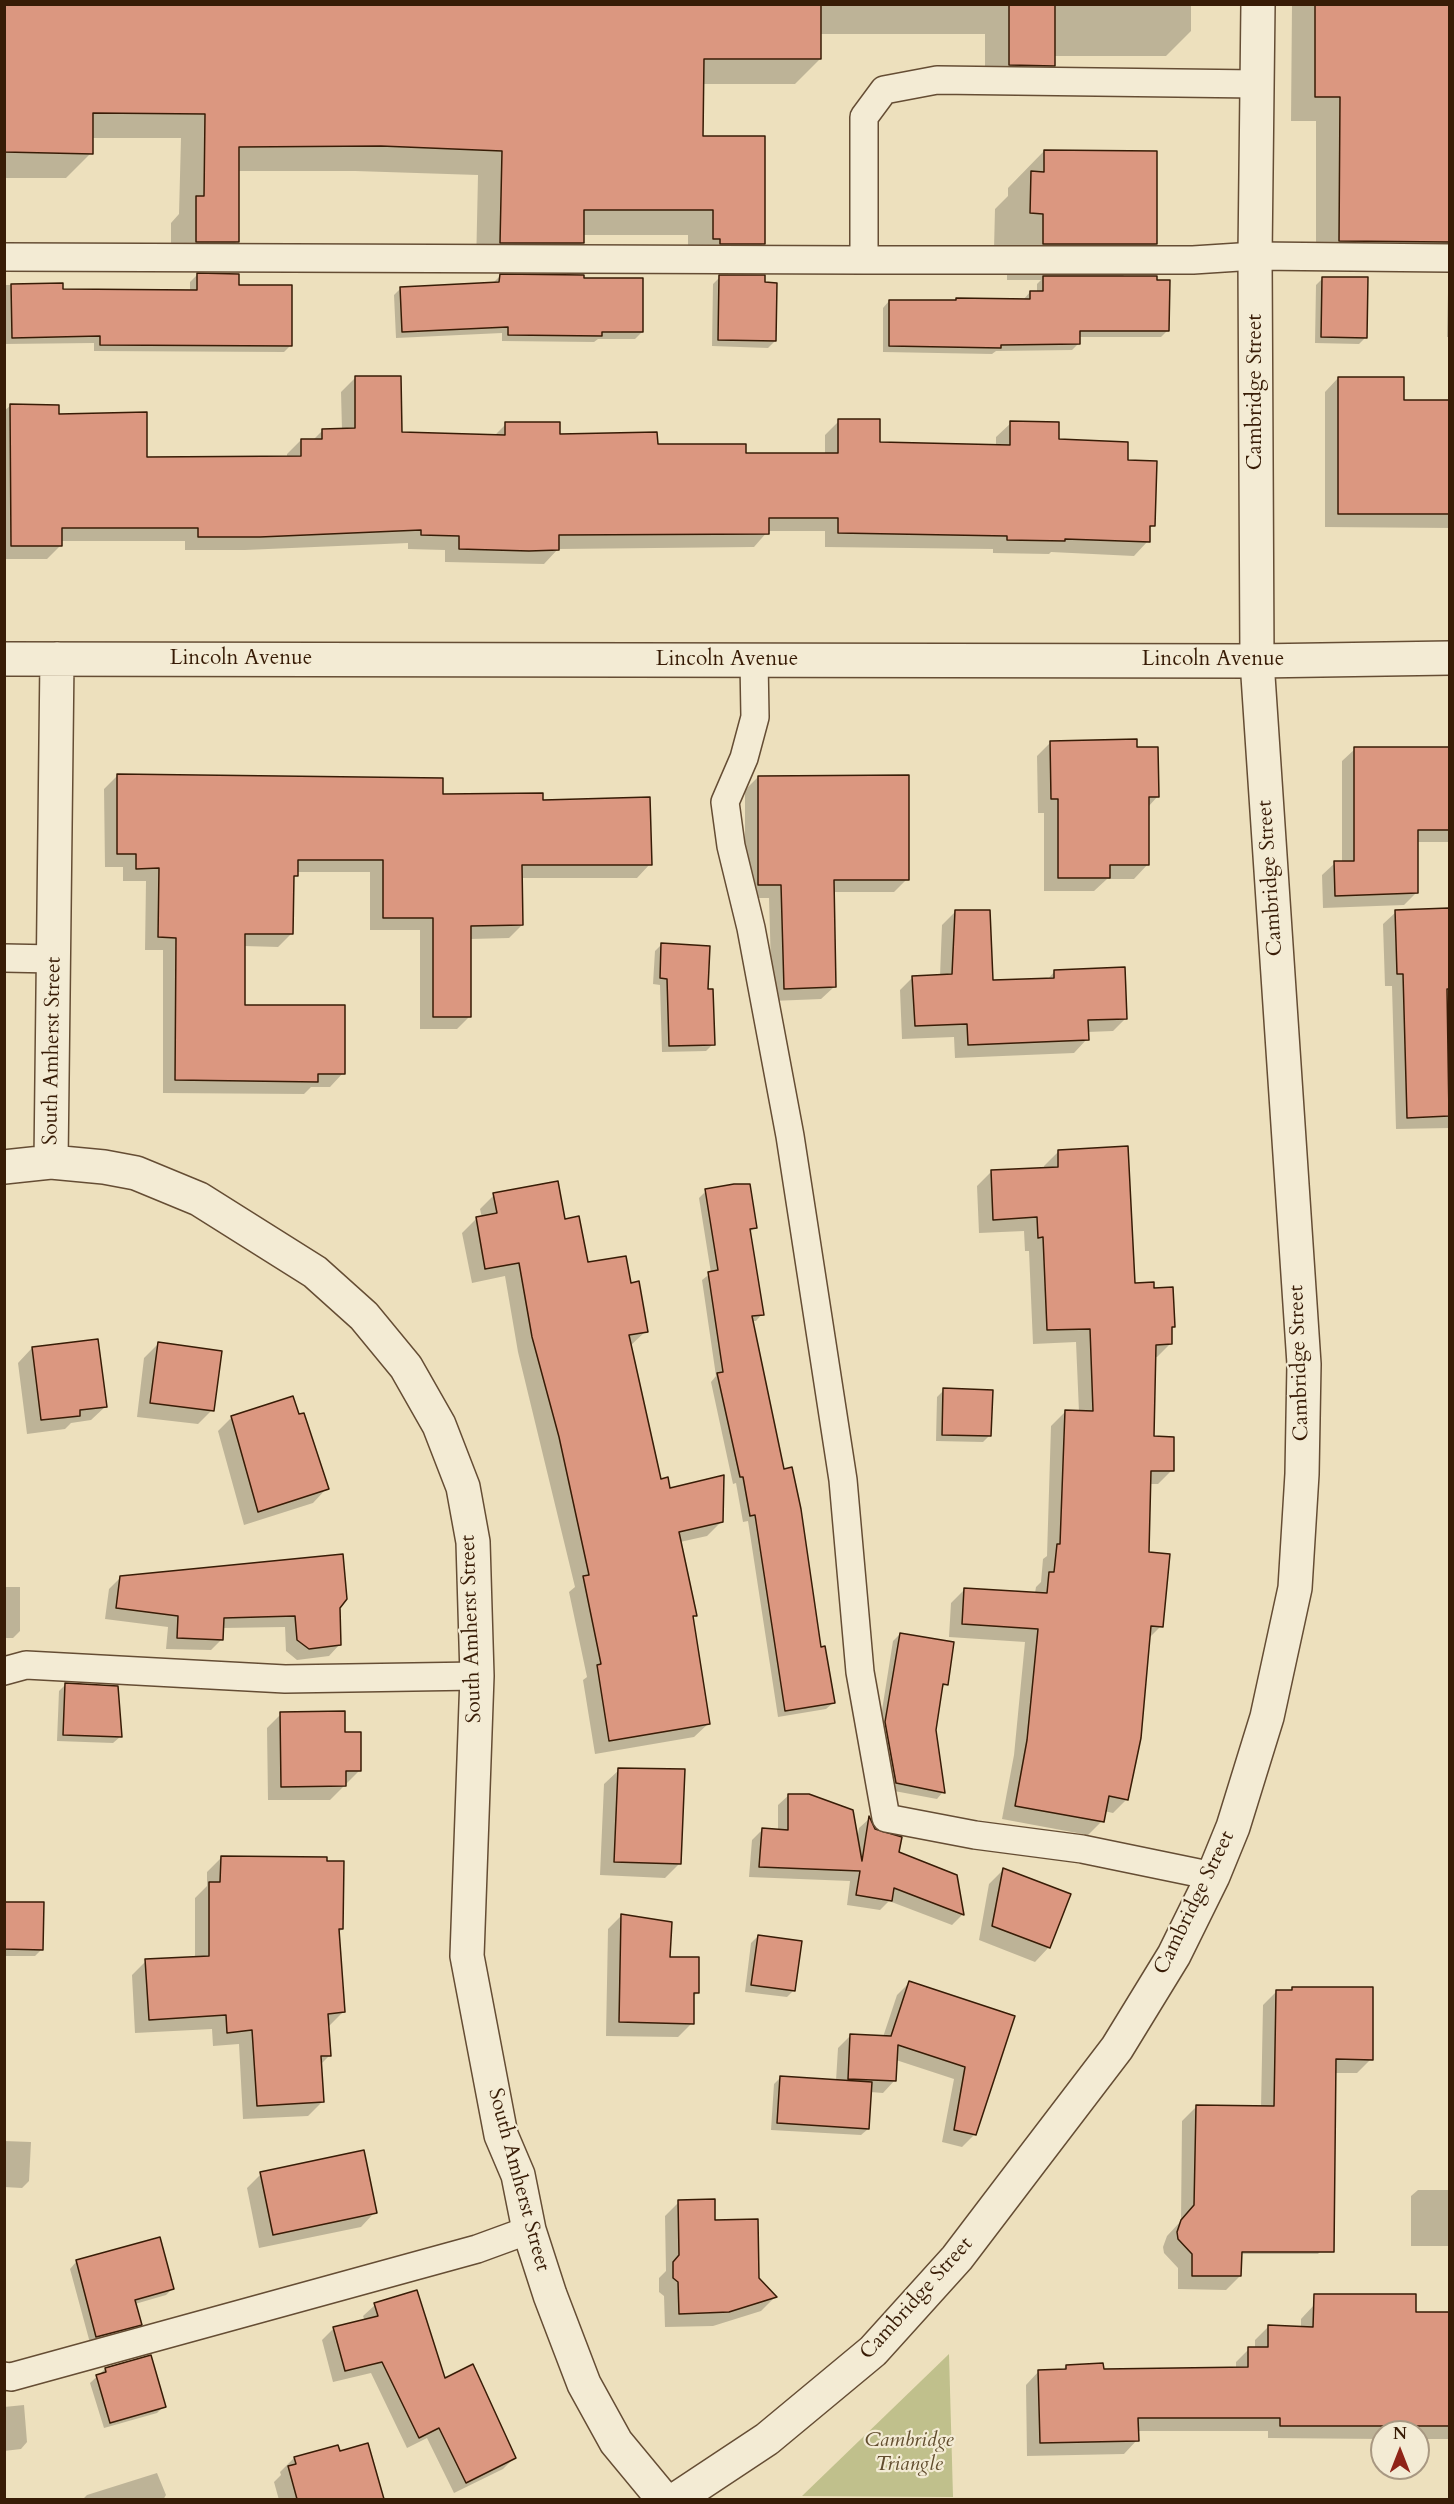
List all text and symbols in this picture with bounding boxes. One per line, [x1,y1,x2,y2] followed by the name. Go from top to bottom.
[1243,314,1269,470] street label: Cambridge Street
[170,646,312,672] street label: Lincoln Avenue
[656,647,798,673] street label: Lincoln Avenue
[1142,647,1284,673] street label: Lincoln Avenue
[1253,799,1289,957] street label: Cambridge Street
[39,957,67,1145] street label: South Amherst Street
[1285,1284,1315,1442] street label: Cambridge Street
[456,1534,488,1724] street label: South Amherst Street
[1149,1827,1241,1979] street label: Cambridge Street
[481,2086,555,2274] street label: South Amherst Street
[855,2232,979,2366] street label: Cambridge Street
[1370,2420,1430,2480] north arrow
[1393,2423,1407,2445] text: N
[865,2428,953,2478] park label: Cambridge Triangle

